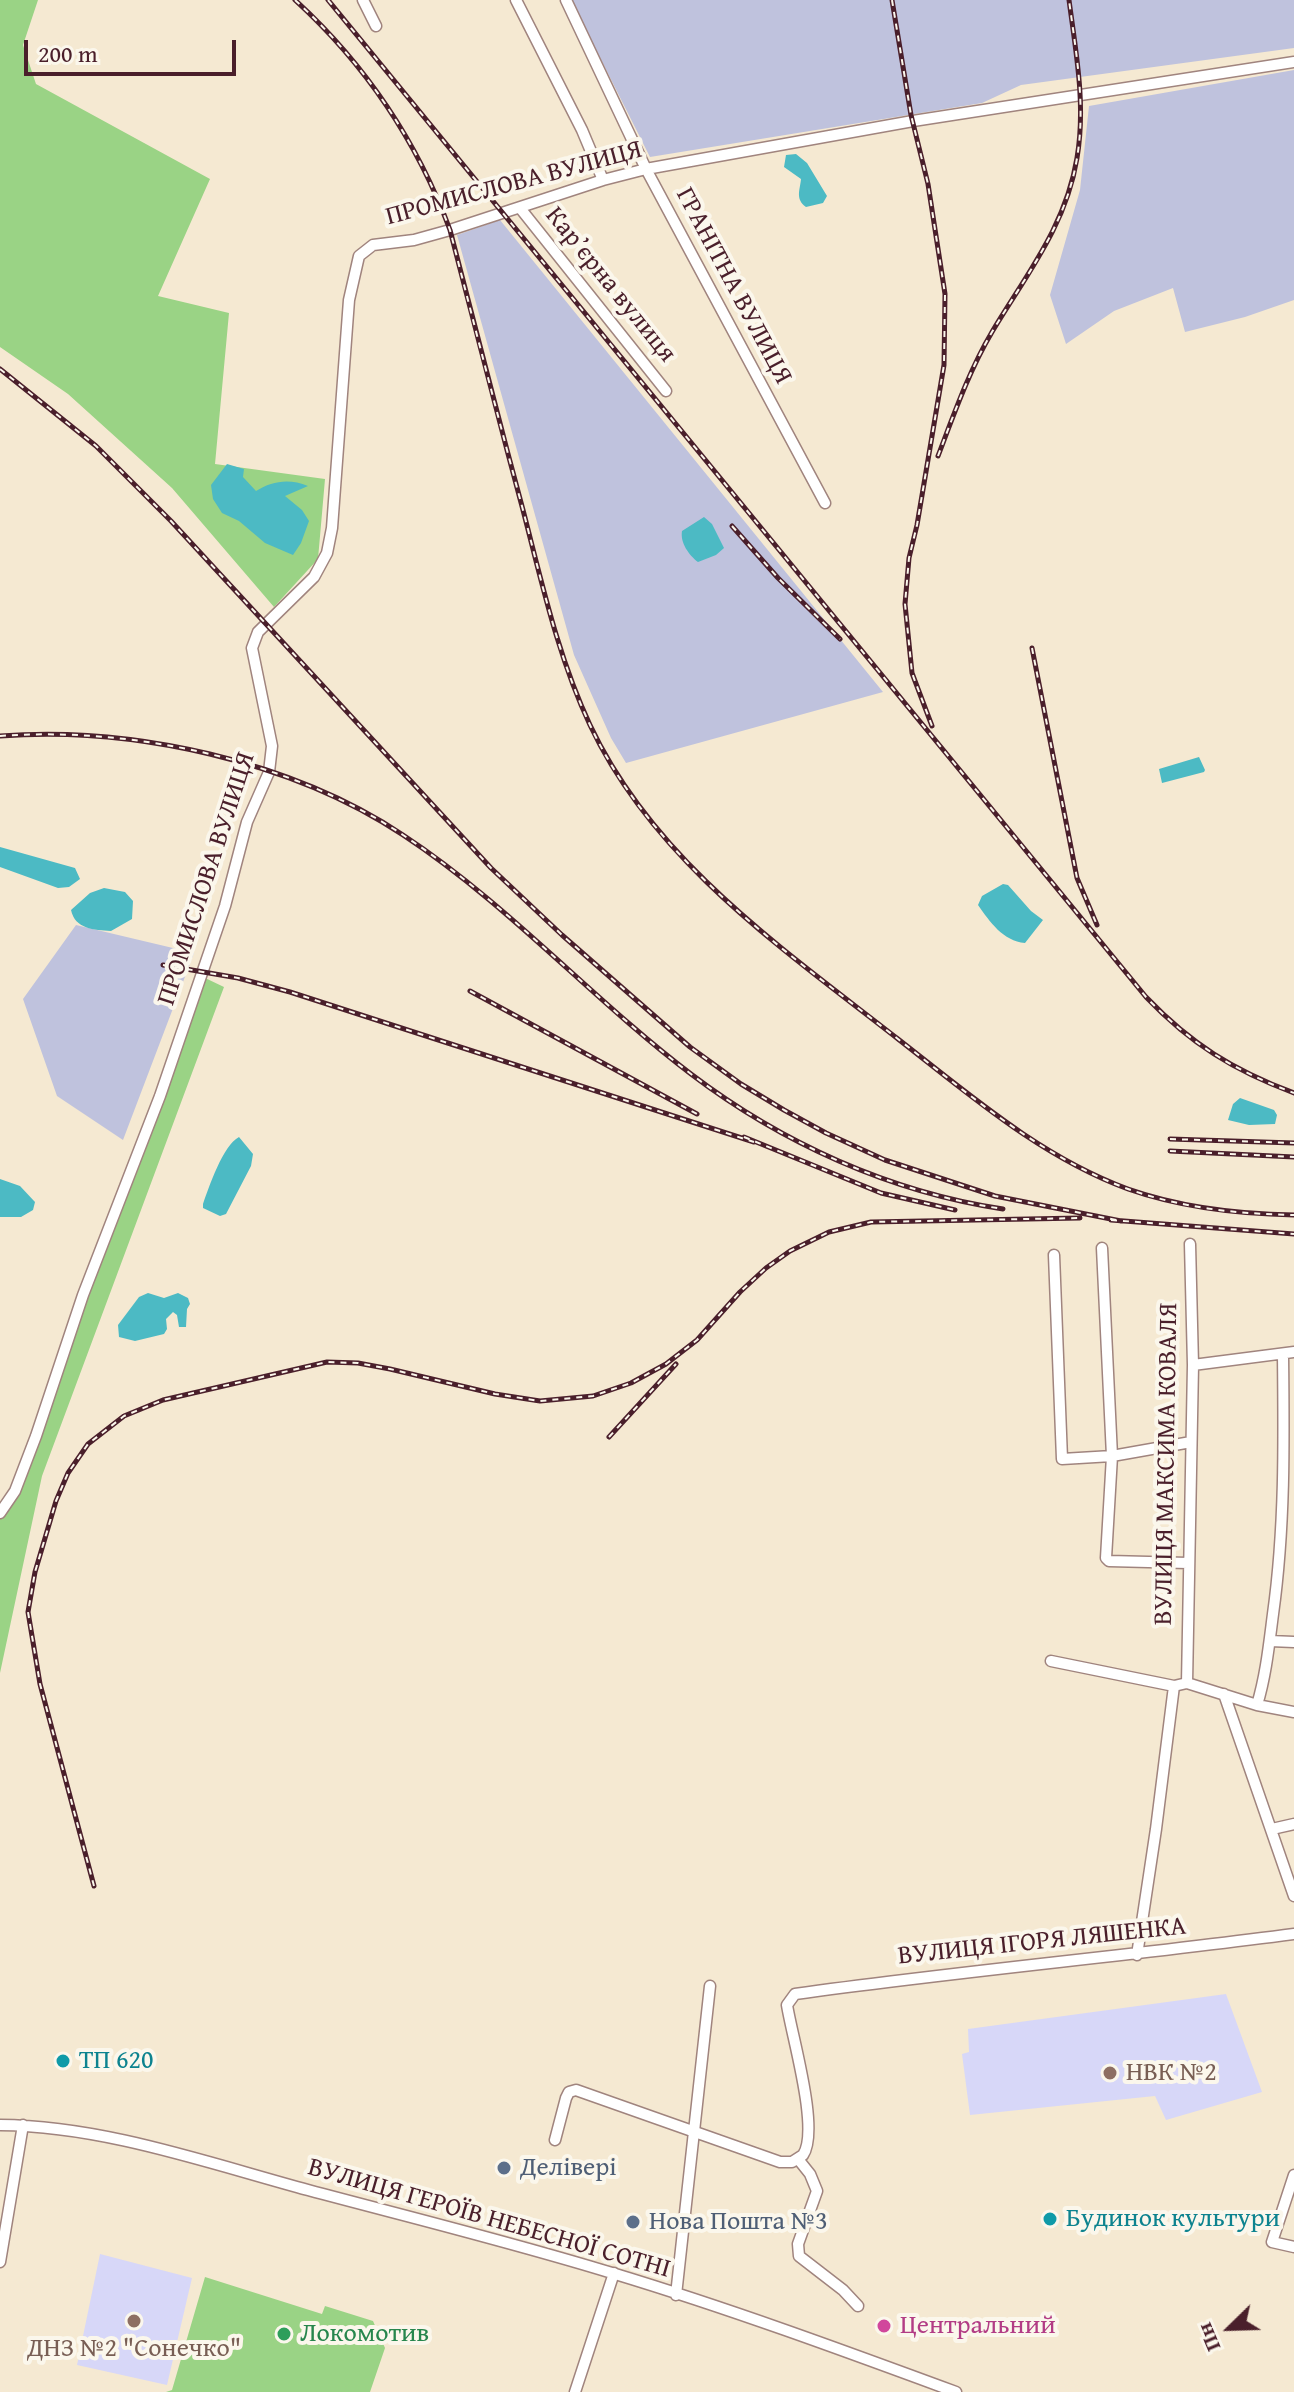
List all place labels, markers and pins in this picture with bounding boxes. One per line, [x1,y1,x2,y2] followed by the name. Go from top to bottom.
[79,2045,154,2077] place label: ТП 620
[54,2052,72,2070] marker: ТП 620
[1126,2057,1217,2089] place label: НВК №2
[1101,2064,1119,2082] marker: НВК №2
[520,2152,617,2184] place label: Делівері
[495,2159,513,2177] marker: Делівері
[1066,2203,1280,2235] place label: Будинок культури
[649,2206,828,2238] place label: Нова Пошта №3
[1041,2210,1059,2228] marker: Будинок культури
[624,2213,642,2231] marker: Нова Пошта №3
[900,2310,1056,2342] place label: Центральний
[125,2312,143,2330] marker: ДНЗ №2 "Сонечко"
[875,2317,893,2335] marker: Центральний
[300,2318,429,2350] place label: Локомотив
[275,2325,293,2343] marker: Локомотив
[27,2333,241,2365] place label: ДНЗ №2 "Сонечко"

